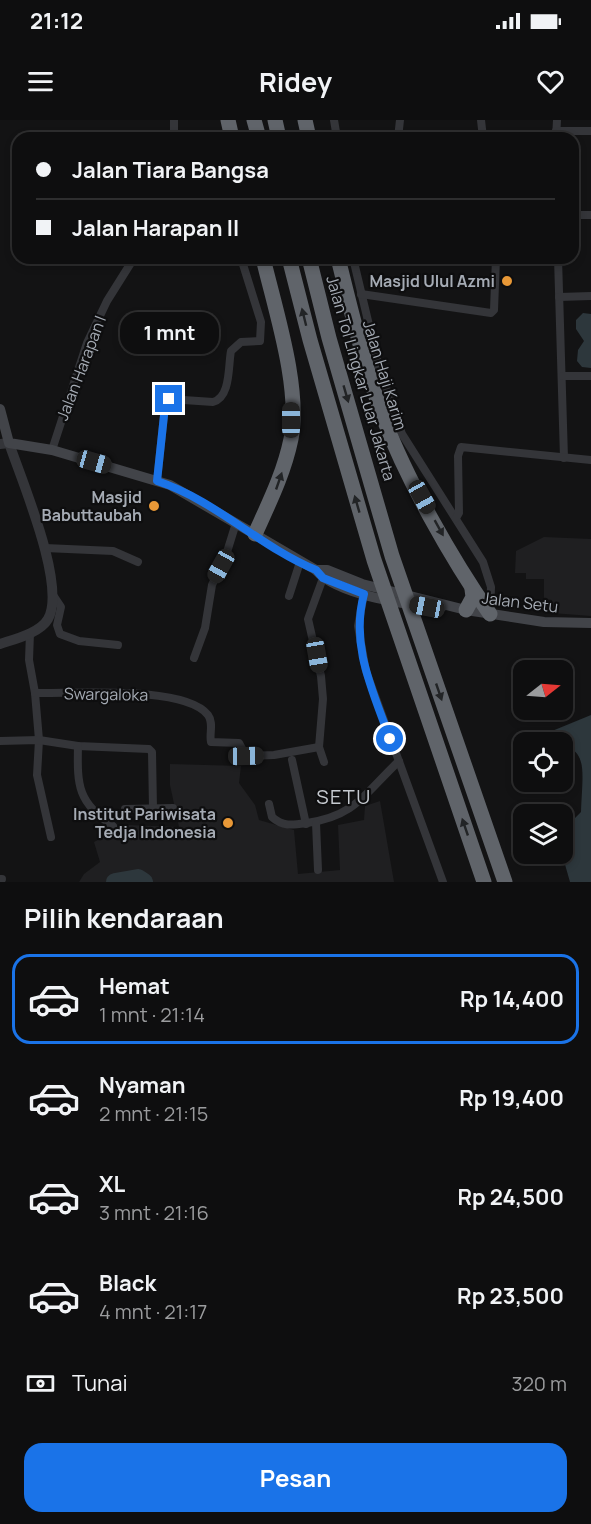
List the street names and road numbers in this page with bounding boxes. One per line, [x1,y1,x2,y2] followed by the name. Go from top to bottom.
[321,273,401,483] street label: Jalan Tol Lingkar Luar Jakarta
[51,312,111,424] street label: Jalan Harapan I
[358,317,412,433] street label: Jalan Haji Karim
[481,586,559,618] street label: Jalan Setu
[64,682,148,706] street label: Swargaloka

